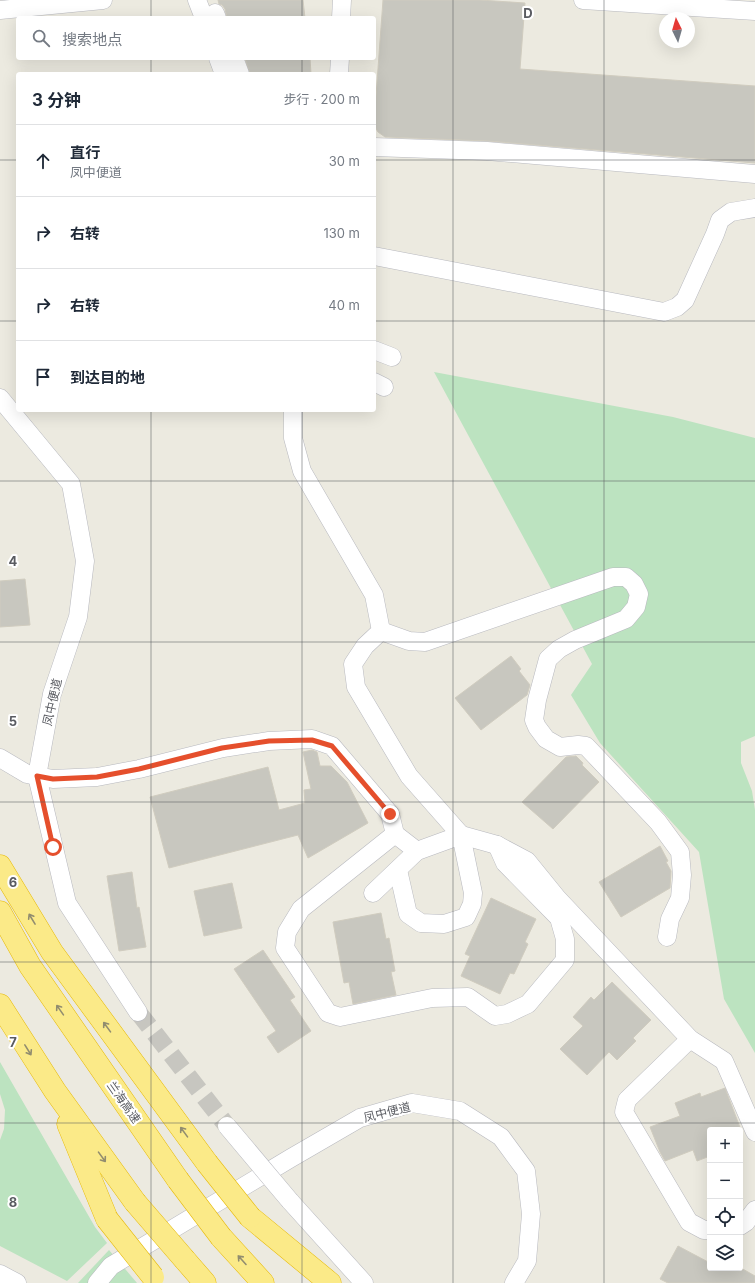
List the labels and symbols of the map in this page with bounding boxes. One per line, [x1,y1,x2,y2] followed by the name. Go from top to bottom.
[523,5,533,21] text: D
[659,12,695,48] north arrow
[9,553,18,569] text: 4
[39,677,65,727] street label: 凤中便道
[9,713,17,729] text: 5
[381,805,399,823] route end
[44,838,62,856] route start
[9,874,17,890] text: 6
[27,913,36,924] one-way arrow
[56,1005,64,1016] one-way arrow
[103,1022,112,1033] one-way arrow
[9,1034,17,1050] text: 7
[25,1044,33,1056] one-way arrow
[104,1078,144,1126] street label: 兰海高速
[362,1099,412,1125] street label: 凤中便道
[180,1127,188,1138] one-way arrow
[98,1151,106,1162] one-way arrow
[9,1194,17,1210] text: 8
[237,1255,246,1265] one-way arrow

